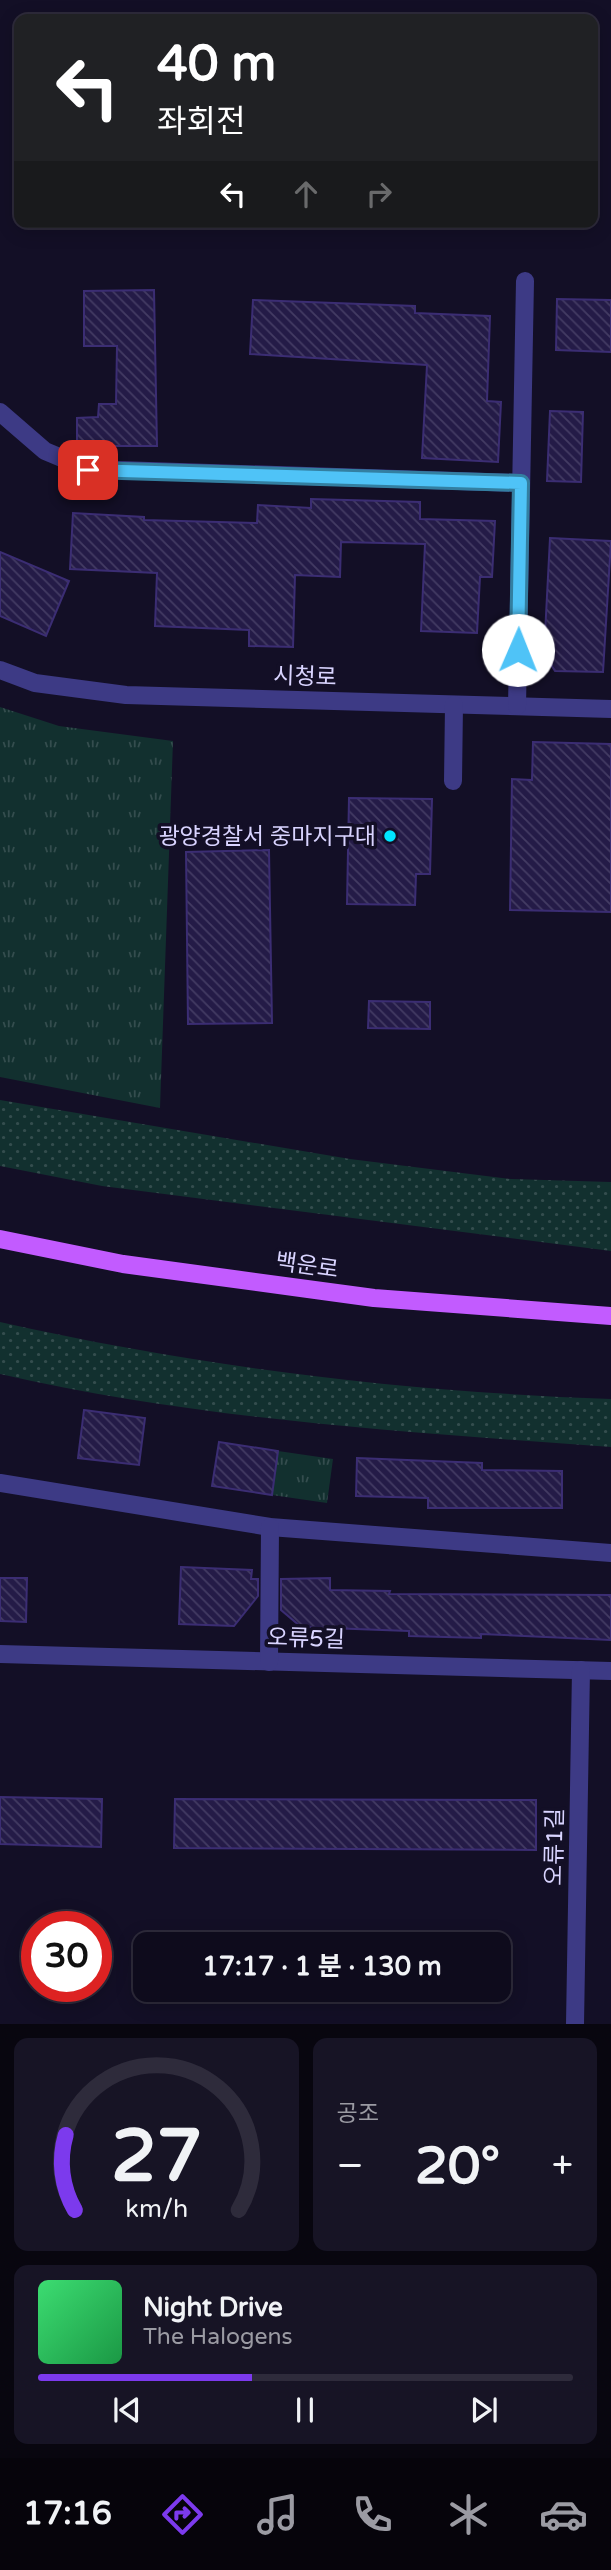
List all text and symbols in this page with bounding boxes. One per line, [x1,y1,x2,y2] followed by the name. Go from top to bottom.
[157,35,276,94] text: 40 m
[42,42,133,133] icon: left
[157,103,245,141] text: 좌회전
[214,175,252,213] icon: left
[287,175,325,213] icon: ahead
[360,175,398,213] icon: right
[58,440,118,500] pin
[69,451,107,489] icon: arrive
[481,613,555,687] position arrow
[273,662,337,692] street label: 시청로
[158,823,376,851] place label: 광양경찰서 중마지구대
[382,828,398,844] marker: 광양경찰서 중마지구대
[273,1248,340,1284] street label: 백운로
[267,1624,345,1654] street label: 오류5길
[540,1808,570,1886] street label: 오류1길
[21,1911,112,2002] speed limit sign: 30
[202,1951,442,1982] text: 17:17 · 1 분 · 130 m
[337,2100,379,2128] text: 공조
[111,2114,202,2202] text: 27
[415,2135,500,2198] text: 20°
[337,2143,364,2189] text: −
[552,2143,573,2189] text: +
[125,2194,188,2224] text: km/h
[143,2292,283,2323] text: Night Drive
[143,2323,292,2351] text: The Halogens
[108,2391,146,2429] icon: previous
[286,2391,324,2429] icon: pause
[465,2391,503,2429] icon: next
[158,2490,207,2539] icon: directions
[253,2490,302,2539] icon: music
[348,2490,397,2539] icon: phone
[444,2490,493,2539] icon: climate
[539,2490,588,2539] icon: car
[23,2495,112,2533] text: 17:16

